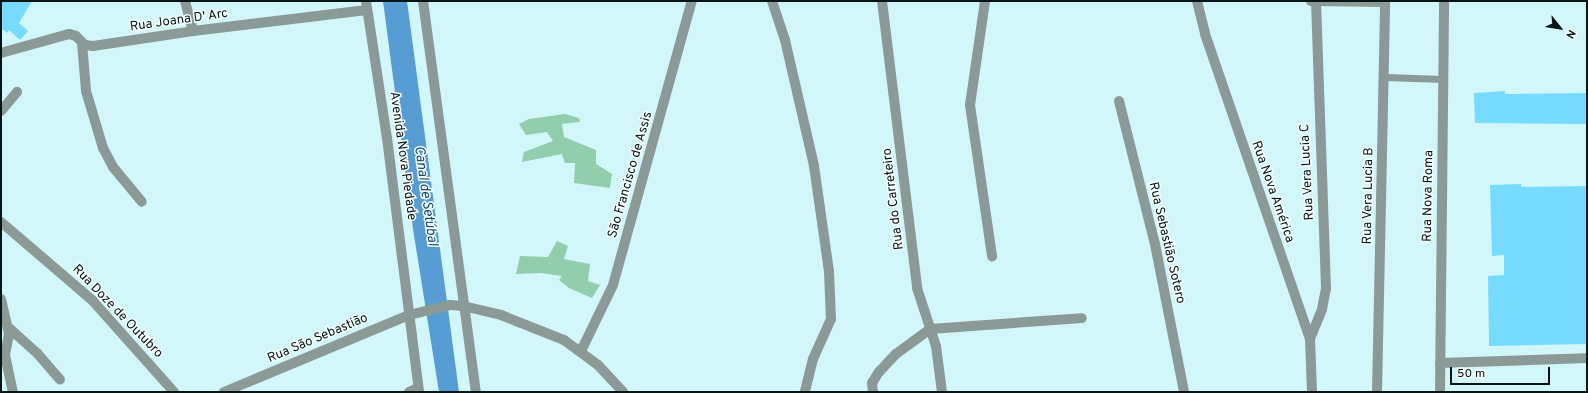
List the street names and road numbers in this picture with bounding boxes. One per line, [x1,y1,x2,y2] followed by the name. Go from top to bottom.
[129,6,229,36] street label: Rua Joana D' Arc
[385,91,419,221] street label: Avenida Nova Piedade
[605,110,657,240] street label: São Francisco de Assis
[1298,123,1318,221] street label: Rua Vera Lucia C
[1247,139,1297,245] street label: Rua Nova América
[880,147,908,251] street label: Rua do Carreteiro
[1360,147,1378,245] street label: Rua Vera Lucia B
[1420,150,1438,242] street label: Rua Nova Roma
[1144,181,1188,305] street label: Rua Sebastião Sotero
[69,262,165,362] street label: Rua Doze de Outubro
[265,311,371,367] street label: Rua São Sebastião

